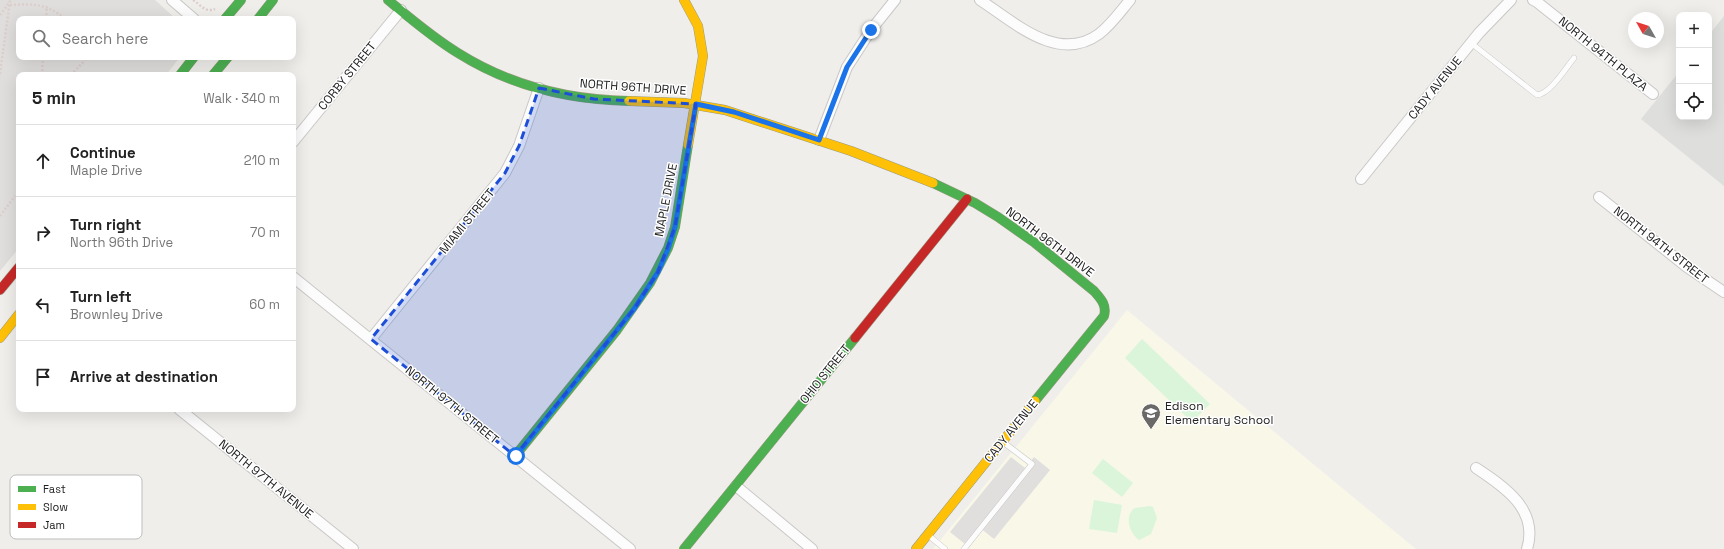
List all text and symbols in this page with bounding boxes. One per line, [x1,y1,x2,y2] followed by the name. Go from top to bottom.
[1628,12,1664,48] north arrow
[1676,12,1712,120] map controls
[1676,12,1712,48] button: +
[1555,13,1651,95] street label: NORTH 94TH PLAZA
[16,16,296,60] search box
[862,21,880,39] route end
[30,27,52,49] icon: search
[62,29,148,48] text: Search here
[315,39,379,113] street label: CORBY STREET
[1676,48,1712,84] button: −
[1405,53,1466,123] street label: CADY AVENUE
[579,75,687,99] street label: NORTH 96TH DRIVE
[1676,84,1712,120] button: locate
[32,87,76,109] text: 5 min
[203,90,280,107] text: Walk · 340 m
[70,143,136,162] text: Continue
[32,150,54,172] icon: ahead
[244,152,280,169] text: 210 m
[70,162,142,179] text: Maple Drive
[651,162,681,238] street label: MAPLE DRIVE
[436,185,498,257] street label: MIAMI STREET
[1003,203,1098,281] street label: NORTH 96TH DRIVE
[1610,203,1712,287] street label: NORTH 94TH STREET
[70,215,141,234] text: Turn right
[32,222,54,244] icon: right
[250,224,280,241] text: 70 m
[70,234,173,251] text: North 96th Drive
[70,287,132,306] text: Turn left
[32,294,54,316] icon: left
[249,296,280,313] text: 60 m
[70,306,163,323] text: Brownley Drive
[796,341,854,407] street label: OHIO STREET
[402,362,502,448] street label: NORTH 97TH STREET
[32,366,54,388] icon: arrive
[70,367,218,386] text: Arrive at destination
[981,396,1042,466] street label: CADY AVENUE
[1165,398,1273,428] place label: Edison Elementary School
[1140,402,1162,430] school or university icon: Edison Elementary School
[215,436,317,522] street label: NORTH 97TH AVENUE
[507,447,525,465] route start
[10,475,142,539] legend
[43,482,66,496] text: Fast
[43,500,68,514] text: Slow
[43,518,65,532] text: Jam

